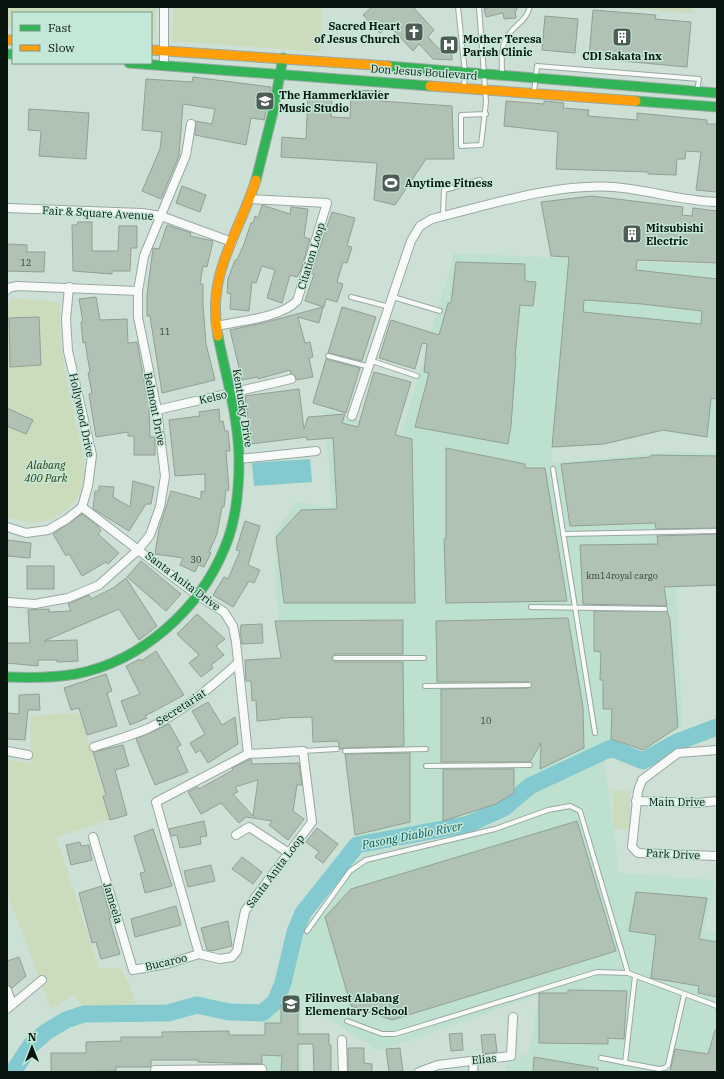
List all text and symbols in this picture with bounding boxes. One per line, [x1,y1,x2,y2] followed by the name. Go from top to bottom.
[12,12,152,64] legend
[314,19,400,46] place label: Sacred Heart of Jesus Church
[48,20,72,35] text: Fast
[403,21,425,43] church icon: Sacred Heart of Jesus Church
[611,26,633,48] building icon: CDI Sakata Inx
[463,32,542,59] place label: Mother Teresa Parish Clinic
[438,34,460,56] hospital icon: Mother Teresa Parish Clinic
[48,40,75,55] text: Slow
[582,49,662,63] place label: CDI Sakata Inx
[370,61,478,83] street label: Don Jesus Boulevard
[279,88,390,115] place label: The Hammerklavier Music Studio
[254,90,276,112] school or university icon: The Hammerklavier Music Studio
[380,172,402,194] sports icon: Anytime Fitness
[405,176,493,190] place label: Anytime Fitness
[42,203,154,223] street label: Fair & Square Avenue
[294,221,328,291] street label: Citation Loop
[646,221,704,248] place label: Mitsubishi Electric
[621,223,643,245] building icon: Mitsubishi Electric
[21,257,31,268] house number: 12
[160,326,170,337] house number: 11
[230,368,256,448] street label: Kentucky Drive
[141,371,169,447] street label: Belmont Drive
[66,372,98,458] street label: Hollywood Drive
[198,387,228,407] street label: Kelso
[24,458,68,485] park label: Alabang 400 Park
[143,548,223,614] street label: Santa Anita Drive
[191,554,201,565] house number: 30
[586,570,658,581] house number: km14royal cargo
[153,686,209,728] street label: Secretariat
[481,715,491,726] house number: 10
[649,795,705,809] street label: Main Drive
[360,818,464,852] water label: Pasong Diablo River
[243,831,307,910] street label: Santa Anita Loop
[645,846,701,862] street label: Park Drive
[100,881,126,925] street label: Jameela
[143,950,189,974] street label: Bucaroo
[305,991,408,1018] place label: Filinvest Alabang Elementary School
[280,993,302,1015] school or university icon: Filinvest Alabang Elementary School
[12,1027,52,1067] north arrow
[28,1030,37,1044] text: N
[471,1051,497,1067] street label: Elias

